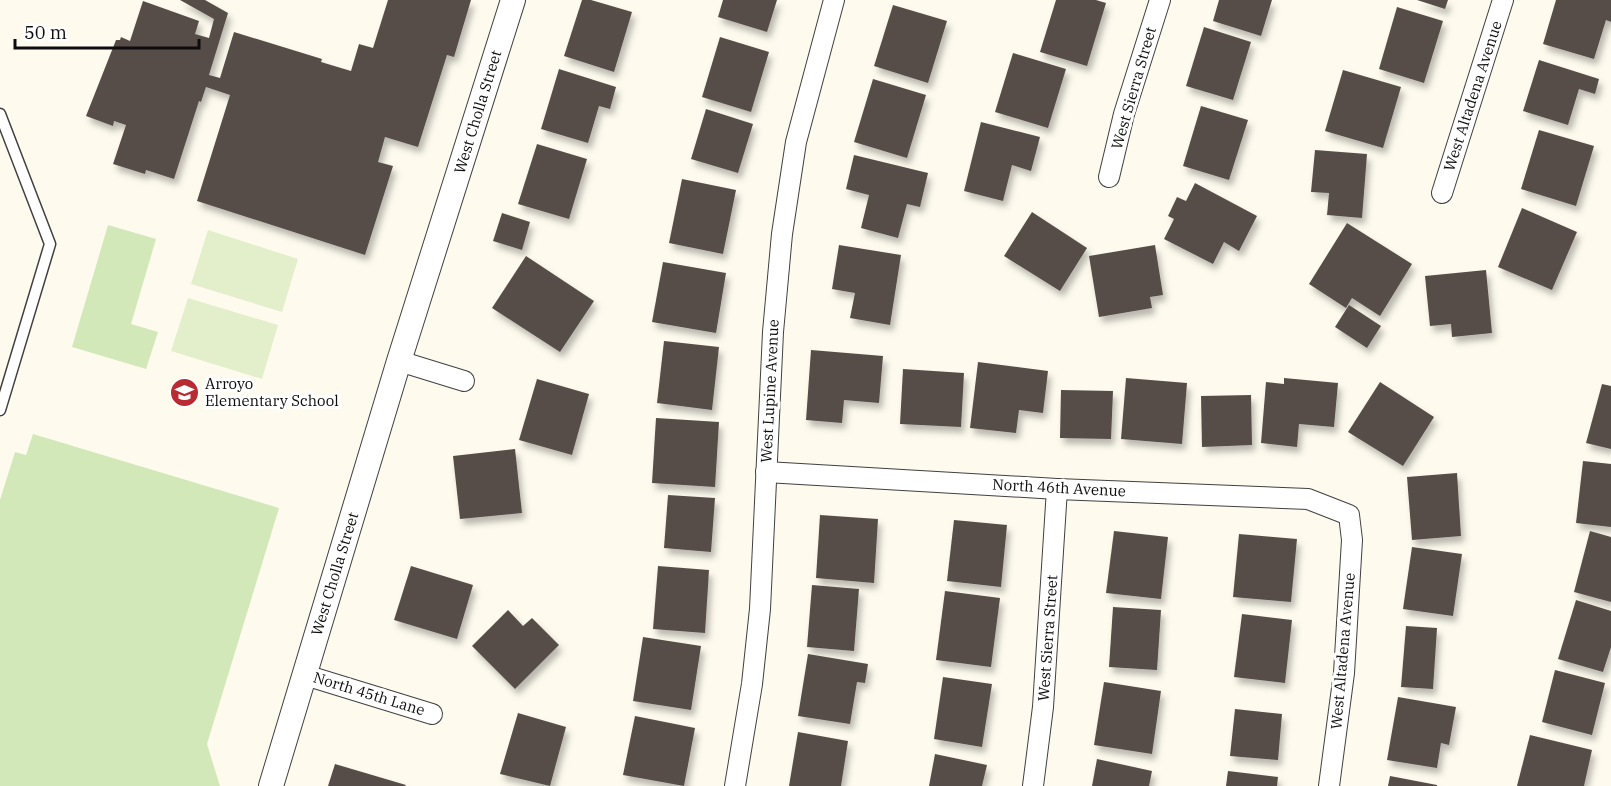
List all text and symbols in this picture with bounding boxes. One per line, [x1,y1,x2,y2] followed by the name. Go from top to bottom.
[15,12,200,50] scale bar
[1439,18,1506,174] street label: West Altadena Avenue
[24,21,67,44] text: 50 m
[1107,24,1160,151] street label: West Sierra Street
[450,48,505,176] street label: West Cholla Street
[756,319,783,463] street label: West Lupine Avenue
[205,374,339,410] place label: Arroyo Elementary School
[168,377,200,409] school or university icon: Arroyo Elementary School
[992,475,1126,500] street label: North 46th Avenue
[307,510,362,638] street label: West Cholla Street
[1326,572,1359,730] street label: West Altadena Avenue
[1034,574,1061,702] street label: West Sierra Street
[311,667,427,720] street label: North 45th Lane

